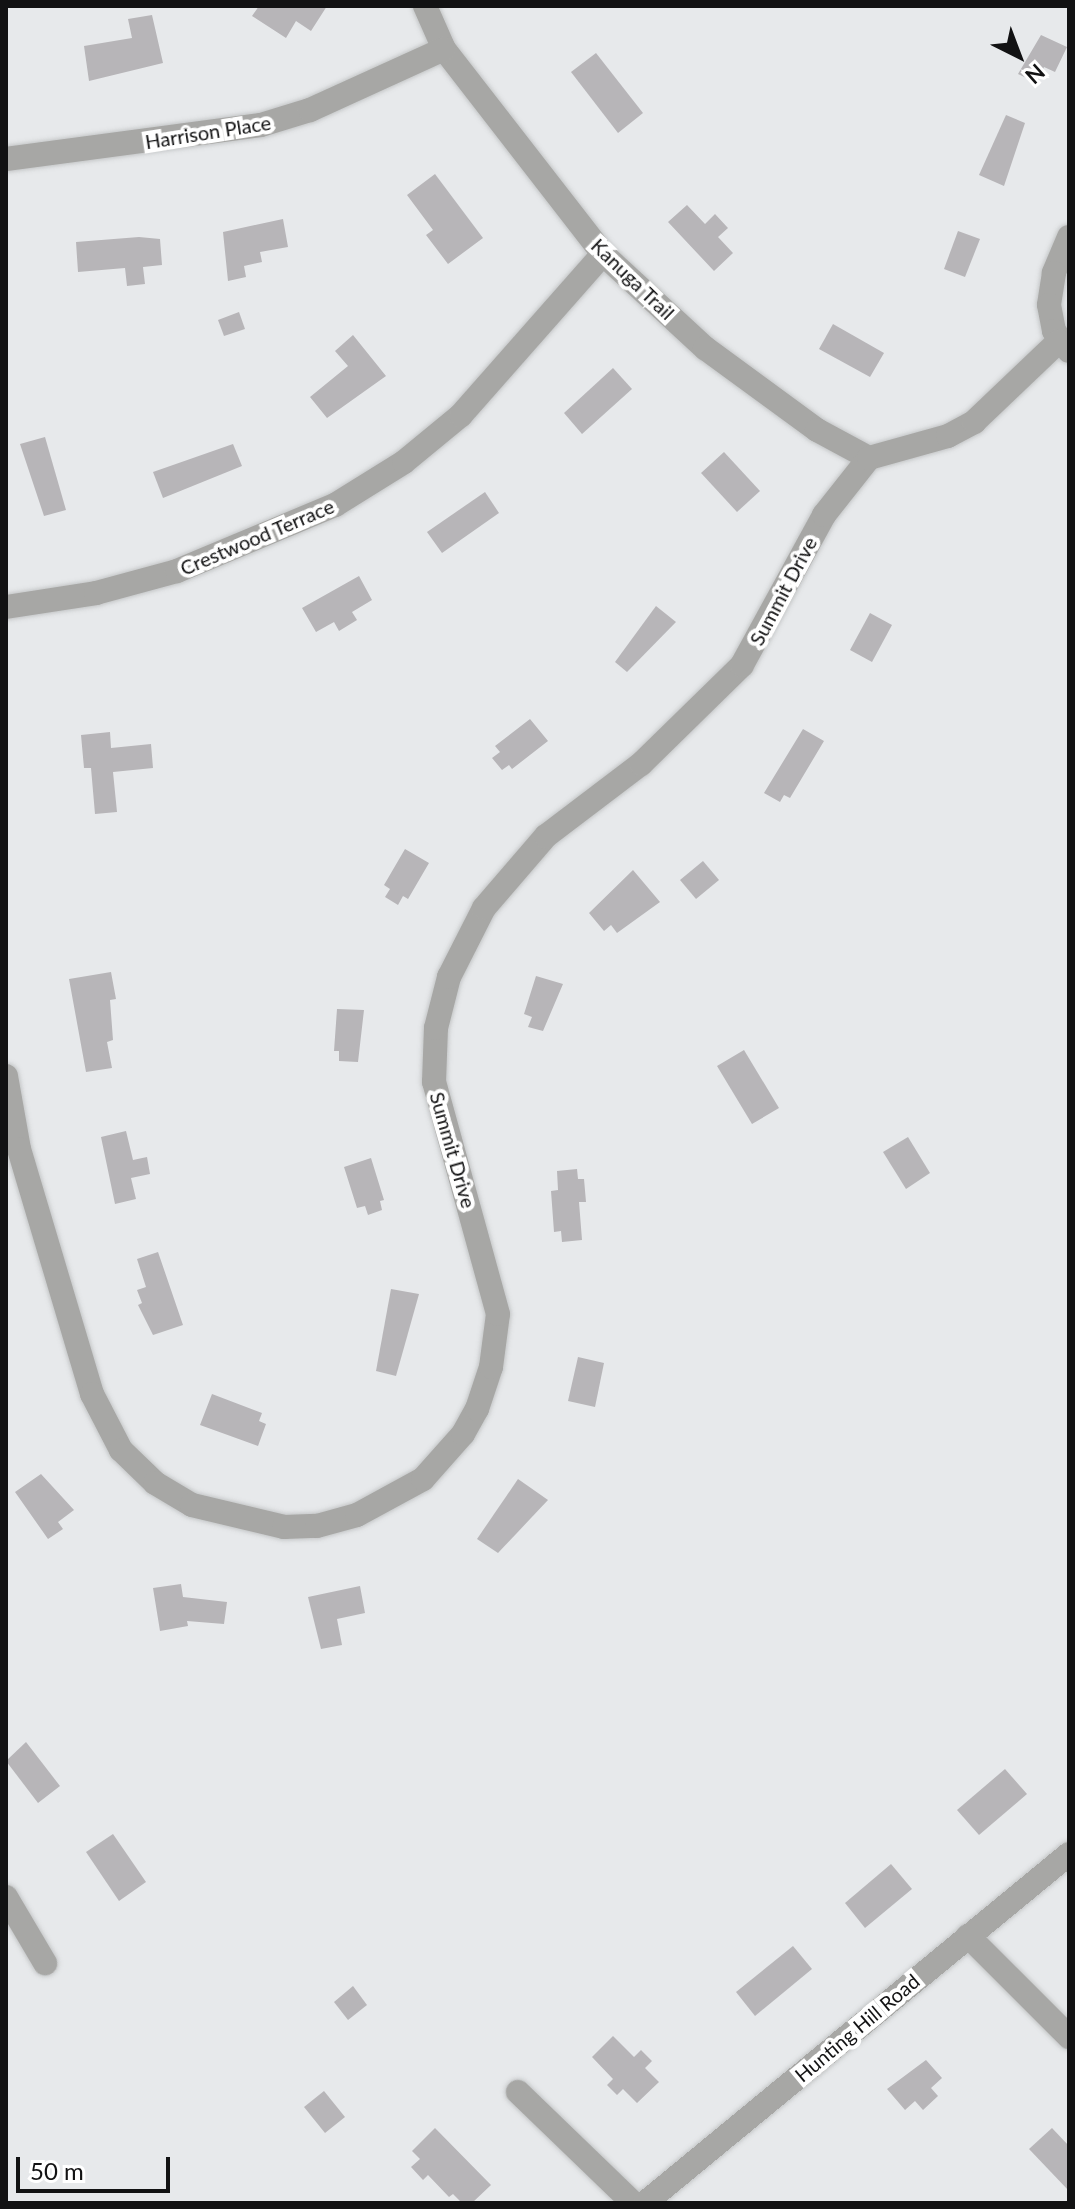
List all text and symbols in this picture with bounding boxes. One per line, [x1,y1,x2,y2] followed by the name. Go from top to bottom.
[979,16,1059,96] north arrow
[1020,58,1051,90] text: N
[143,110,273,154] street label: Harrison Place
[586,233,680,325] street label: Kanuga Trail
[176,494,338,580] street label: Crestwood Terrace
[744,533,822,649] street label: Summit Drive
[425,1089,481,1211] street label: Summit Drive
[790,1969,924,2087] street label: Hunting Hill Road
[20,2141,174,2191] scale bar
[30,2156,84,2185] text: 50 m

